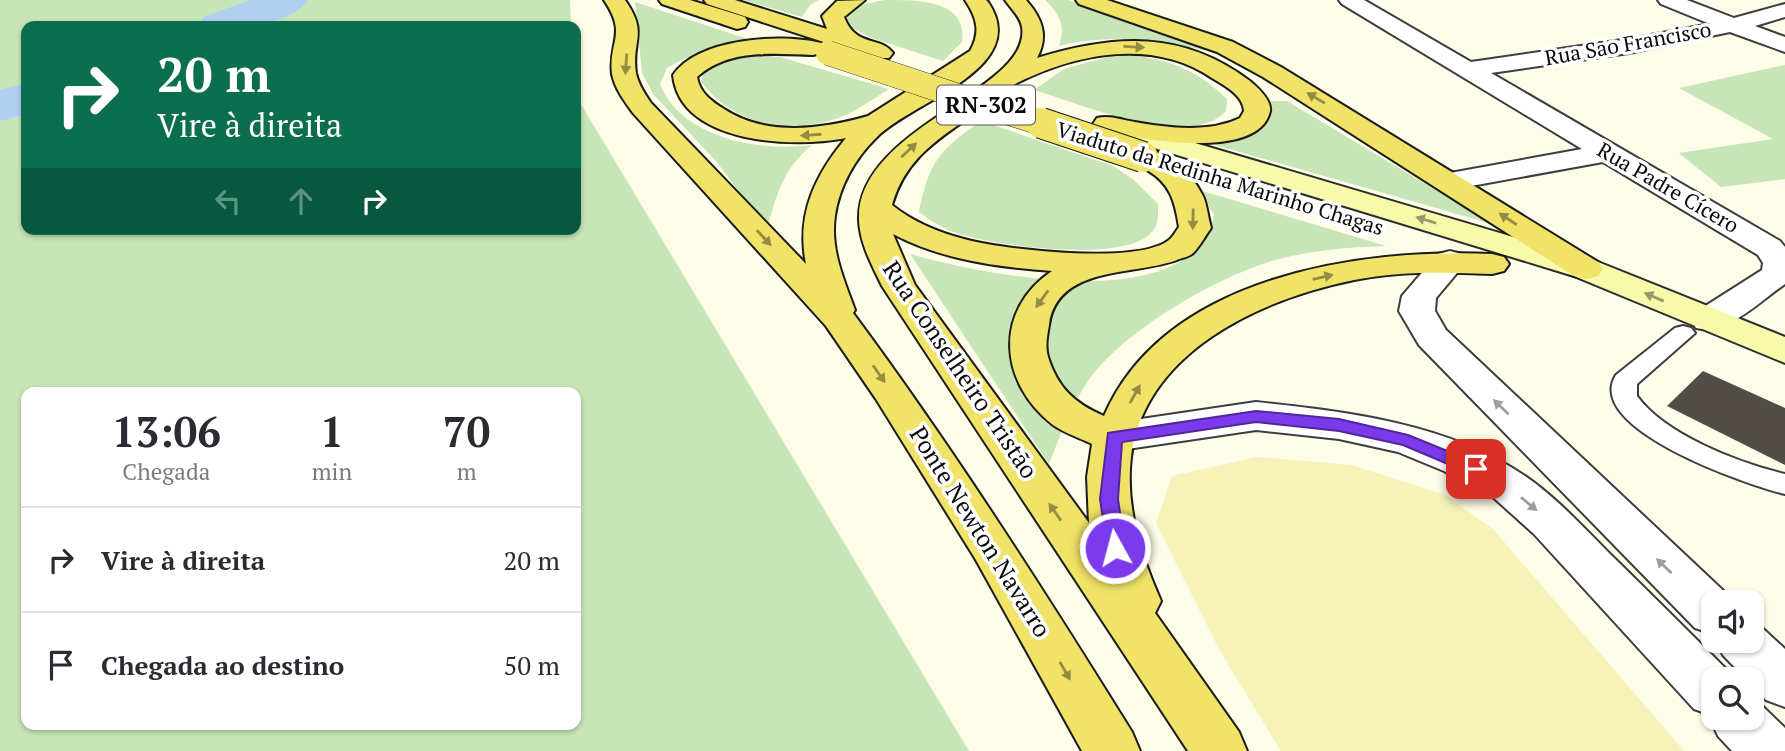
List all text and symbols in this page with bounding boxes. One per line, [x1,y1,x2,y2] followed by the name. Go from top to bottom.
[1542,15,1713,71] street label: Rua São Francisco
[157,41,271,106] text: 20 m
[1124,41,1146,52] one-way arrow
[42,49,133,140] icon: right
[621,53,632,75] one-way arrow
[937,86,1035,124] road number: RN-302
[1306,91,1325,104] one-way arrow
[157,104,342,146] text: Vire à direita
[1053,115,1387,241] street label: Viaduto da Redinha Marinho Chagas
[800,130,822,141] one-way arrow
[1593,135,1744,239] street label: Rua Padre Cícero
[900,143,917,159] one-way arrow
[209,182,247,220] icon: left
[282,182,320,220] icon: ahead
[355,182,393,220] icon: right
[1188,208,1199,230] one-way arrow
[1498,212,1518,225] one-way arrow
[1415,215,1436,225] one-way arrow
[755,229,771,246] one-way arrow
[876,254,1046,485] street label: Rua Conselheiro Tristão
[1312,271,1334,282] one-way arrow
[1035,290,1049,308] one-way arrow
[1644,291,1664,303] one-way arrow
[872,365,886,383] one-way arrow
[1129,385,1141,404] one-way arrow
[1493,400,1510,416] one-way arrow
[112,403,221,459] text: 13:06
[320,403,344,459] text: 1
[443,403,490,459] text: 70
[903,420,1059,643] street label: Ponte Newton Navarro
[1446,439,1506,499] pin
[1457,450,1495,488] icon: arrive
[122,456,210,487] text: Chegada
[312,456,352,487] text: min
[457,456,476,487] text: m
[1520,497,1538,512] one-way arrow
[1048,503,1062,521] one-way arrow
[1078,511,1152,585] position arrow
[42,541,80,579] icon: right
[101,543,265,577] text: Vire à direita
[504,543,560,577] text: 20 m
[1656,557,1673,574] one-way arrow
[1701,590,1764,730] map controls
[1701,590,1764,653] button: sound
[42,646,80,684] icon: arrive
[101,648,344,682] text: Chegada ao destino
[504,648,560,682] text: 50 m
[1059,661,1071,680] one-way arrow
[1701,667,1764,730] button: search

